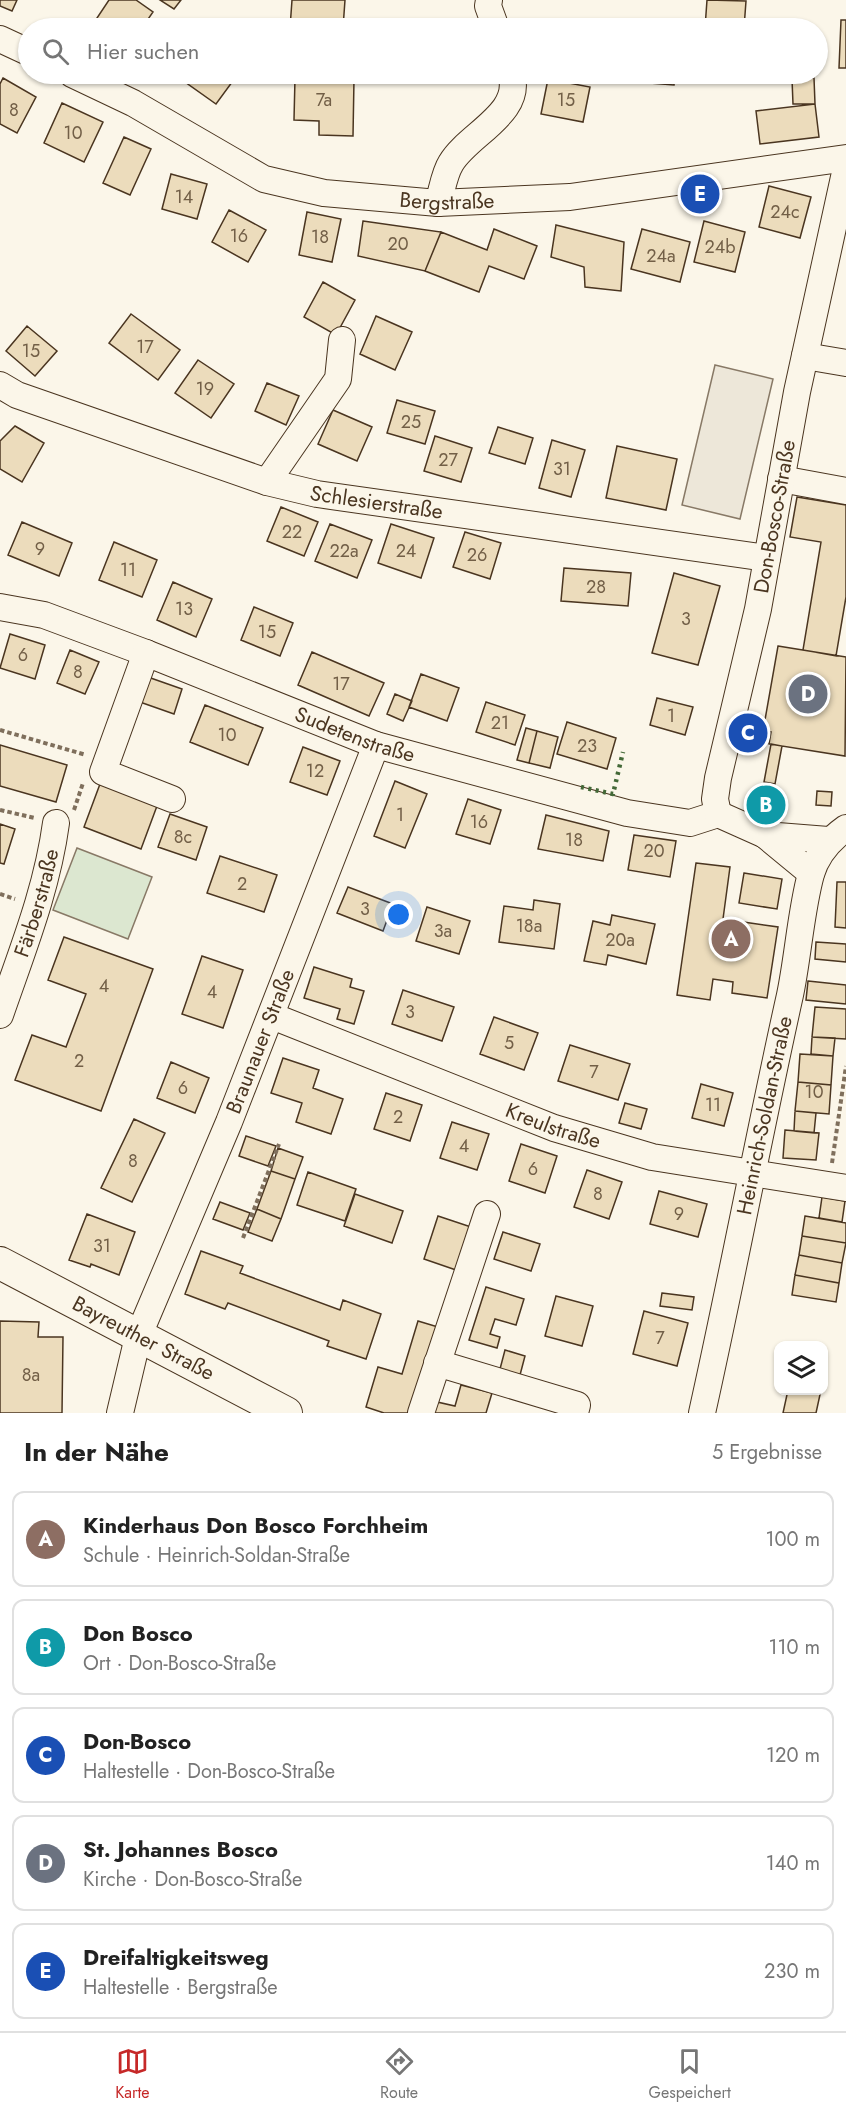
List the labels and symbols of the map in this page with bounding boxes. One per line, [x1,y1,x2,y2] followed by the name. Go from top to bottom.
[316,87,332,113] house number: 7a
[557,87,575,113] house number: 15
[9,97,19,123] house number: 8
[64,120,83,146] house number: 10
[680,172,720,216] pin: E
[175,184,193,210] house number: 14
[398,185,495,218] street label: Bergstraße
[770,199,800,225] house number: 24c
[230,223,248,249] house number: 16
[311,224,329,250] house number: 18
[387,231,409,257] house number: 20
[705,234,736,260] house number: 24b
[646,243,676,269] house number: 24a
[136,334,154,360] house number: 17
[22,338,40,364] house number: 15
[196,376,214,402] house number: 19
[401,409,421,435] house number: 25
[746,437,803,596] street label: Don-Bosco-Straße
[438,447,458,473] house number: 27
[553,456,571,482] house number: 31
[307,478,445,527] street label: Schlesierstraße
[282,519,302,545] house number: 22
[35,536,45,562] house number: 9
[329,538,359,564] house number: 22a
[396,538,416,564] house number: 24
[467,542,487,568] house number: 26
[120,557,136,583] house number: 11
[586,574,606,600] house number: 28
[175,596,193,622] house number: 13
[681,606,691,632] house number: 3
[258,619,276,645] house number: 15
[18,642,28,668] house number: 6
[73,659,83,685] house number: 8
[332,671,350,697] house number: 17
[788,672,828,716] pin: D
[290,699,418,770] street label: Sudetenstraße
[667,703,675,729] house number: 1
[491,710,509,736] house number: 21
[728,710,768,756] pin: C
[218,722,237,748] house number: 10
[577,733,597,759] house number: 23
[306,758,324,784] house number: 12
[746,782,786,828] pin: B
[396,802,404,828] house number: 1
[470,809,488,835] house number: 16
[174,824,192,850] house number: 8c
[565,827,583,853] house number: 18
[643,838,665,864] house number: 20
[7,846,66,961] street label: Färberstraße
[237,871,247,897] house number: 2
[360,896,370,922] house number: 3
[384,900,413,929] your location
[516,913,542,939] house number: 18a
[712,916,750,962] pin: A
[434,918,452,944] house number: 3a
[605,927,635,953] house number: 20a
[219,965,302,1118] street label: Braunauer Straße
[99,973,109,999] house number: 4
[207,979,217,1005] house number: 4
[405,999,415,1025] house number: 3
[729,1013,800,1218] street label: Heinrich-Soldan-Straße
[504,1030,514,1056] house number: 5
[74,1048,84,1074] house number: 2
[589,1059,599,1085] house number: 7
[178,1075,188,1101] house number: 6
[805,1079,824,1105] house number: 10
[705,1092,721,1118] house number: 11
[501,1095,605,1156] street label: Kreulstraße
[393,1104,403,1130] house number: 2
[459,1133,469,1159] house number: 4
[128,1148,138,1174] house number: 8
[528,1156,538,1182] house number: 6
[593,1181,603,1207] house number: 8
[674,1201,684,1227] house number: 9
[93,1233,111,1259] house number: 31
[67,1289,220,1388] street label: Bayreuther Straße
[655,1325,665,1351] house number: 7
[22,1362,40,1388] house number: 8a

